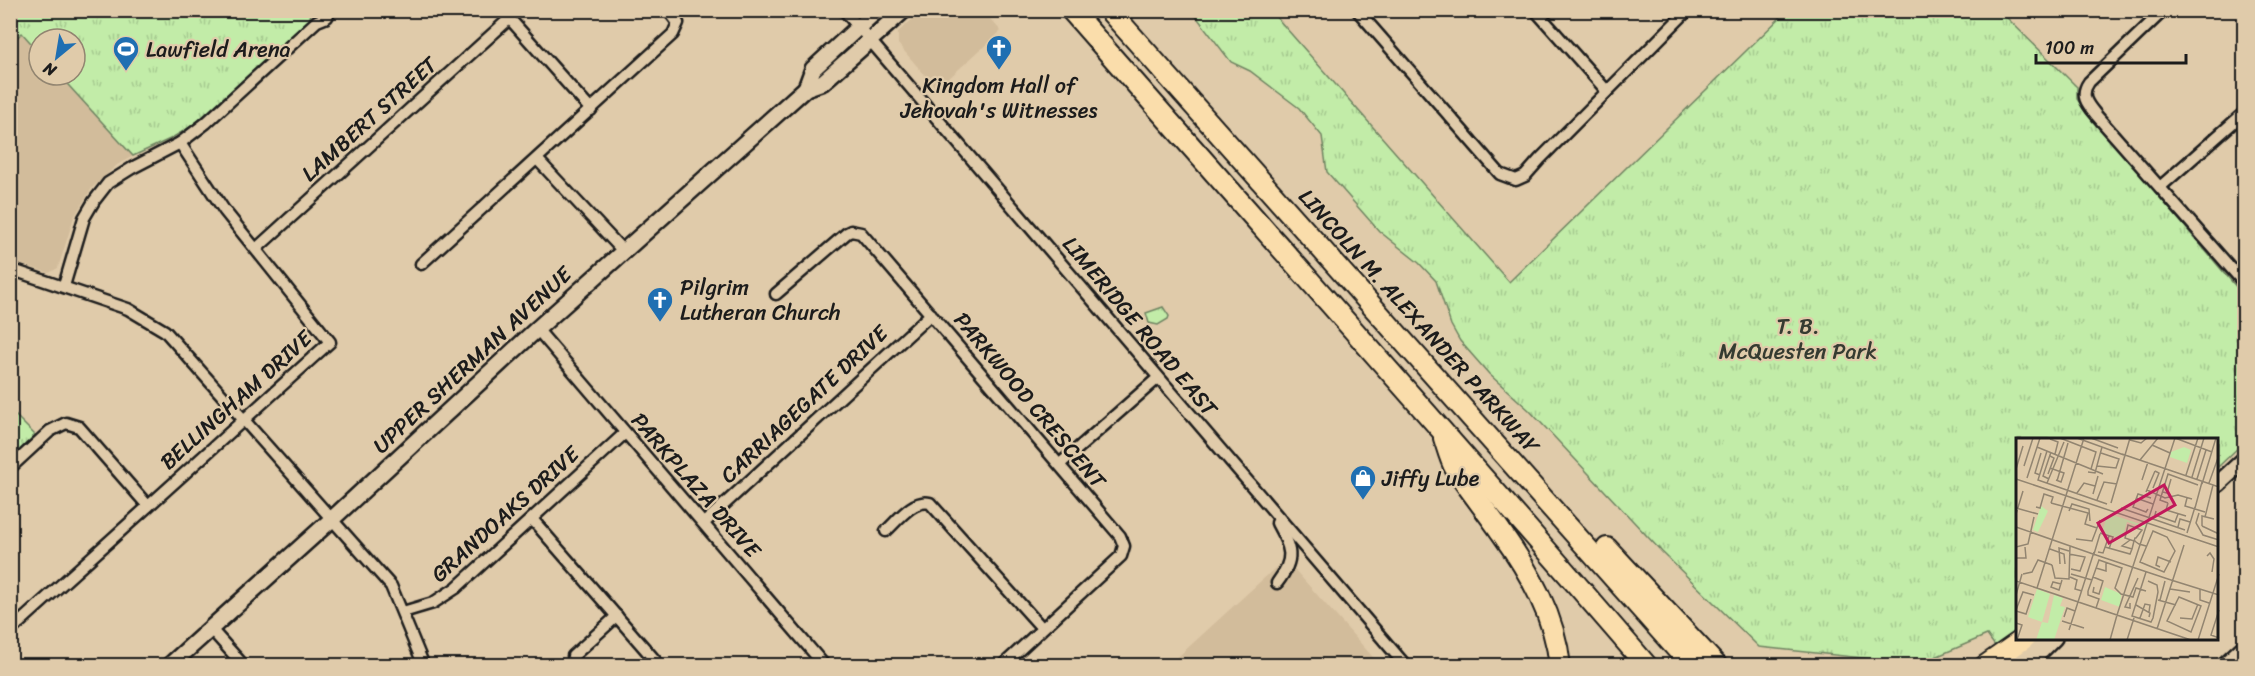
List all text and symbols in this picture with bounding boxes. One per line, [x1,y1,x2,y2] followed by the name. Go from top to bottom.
[27,27,87,87] north arrow
[2036,27,2186,65] scale bar
[146,30,291,69] place label: Lawfield Arena
[2045,32,2094,64] text: 100 m
[984,33,1014,71] church icon: Kingdom Hall of Jehovah's Witnesses
[111,34,141,72] sports icon: Lawfield Arena
[292,46,447,191] street label: LAMBERT STREET
[37,54,63,85] text: N
[900,66,1098,130] place label: Kingdom Hall of Jehovah's Witnesses
[1289,179,1551,464] street label: LINCOLN M. ALEXANDER PARKWAY
[1052,227,1228,426] street label: LIMERIDGE ROAD EAST
[363,255,582,464] street label: UPPER SHERMAN AVENUE
[680,268,841,332] place label: Pilgrim Lutheran Church
[645,285,675,323] church icon: Pilgrim Lutheran Church
[944,303,1117,498] street label: PARKWOOD CRESCENT
[1719,307,1877,371] park label: T. B. McQuesten Park
[711,314,899,493] street label: CARRIAGEGATE DRIVE
[151,319,323,480] street label: BELLINGHAM DRIVE
[621,403,772,568] street label: PARKPLAZA DRIVE
[421,435,590,592] street label: GRANDOAKS DRIVE
[2016,438,2219,640] inset map
[1381,459,1480,498] place label: Jiffy Lube
[1348,463,1378,501] shop icon: Jiffy Lube

